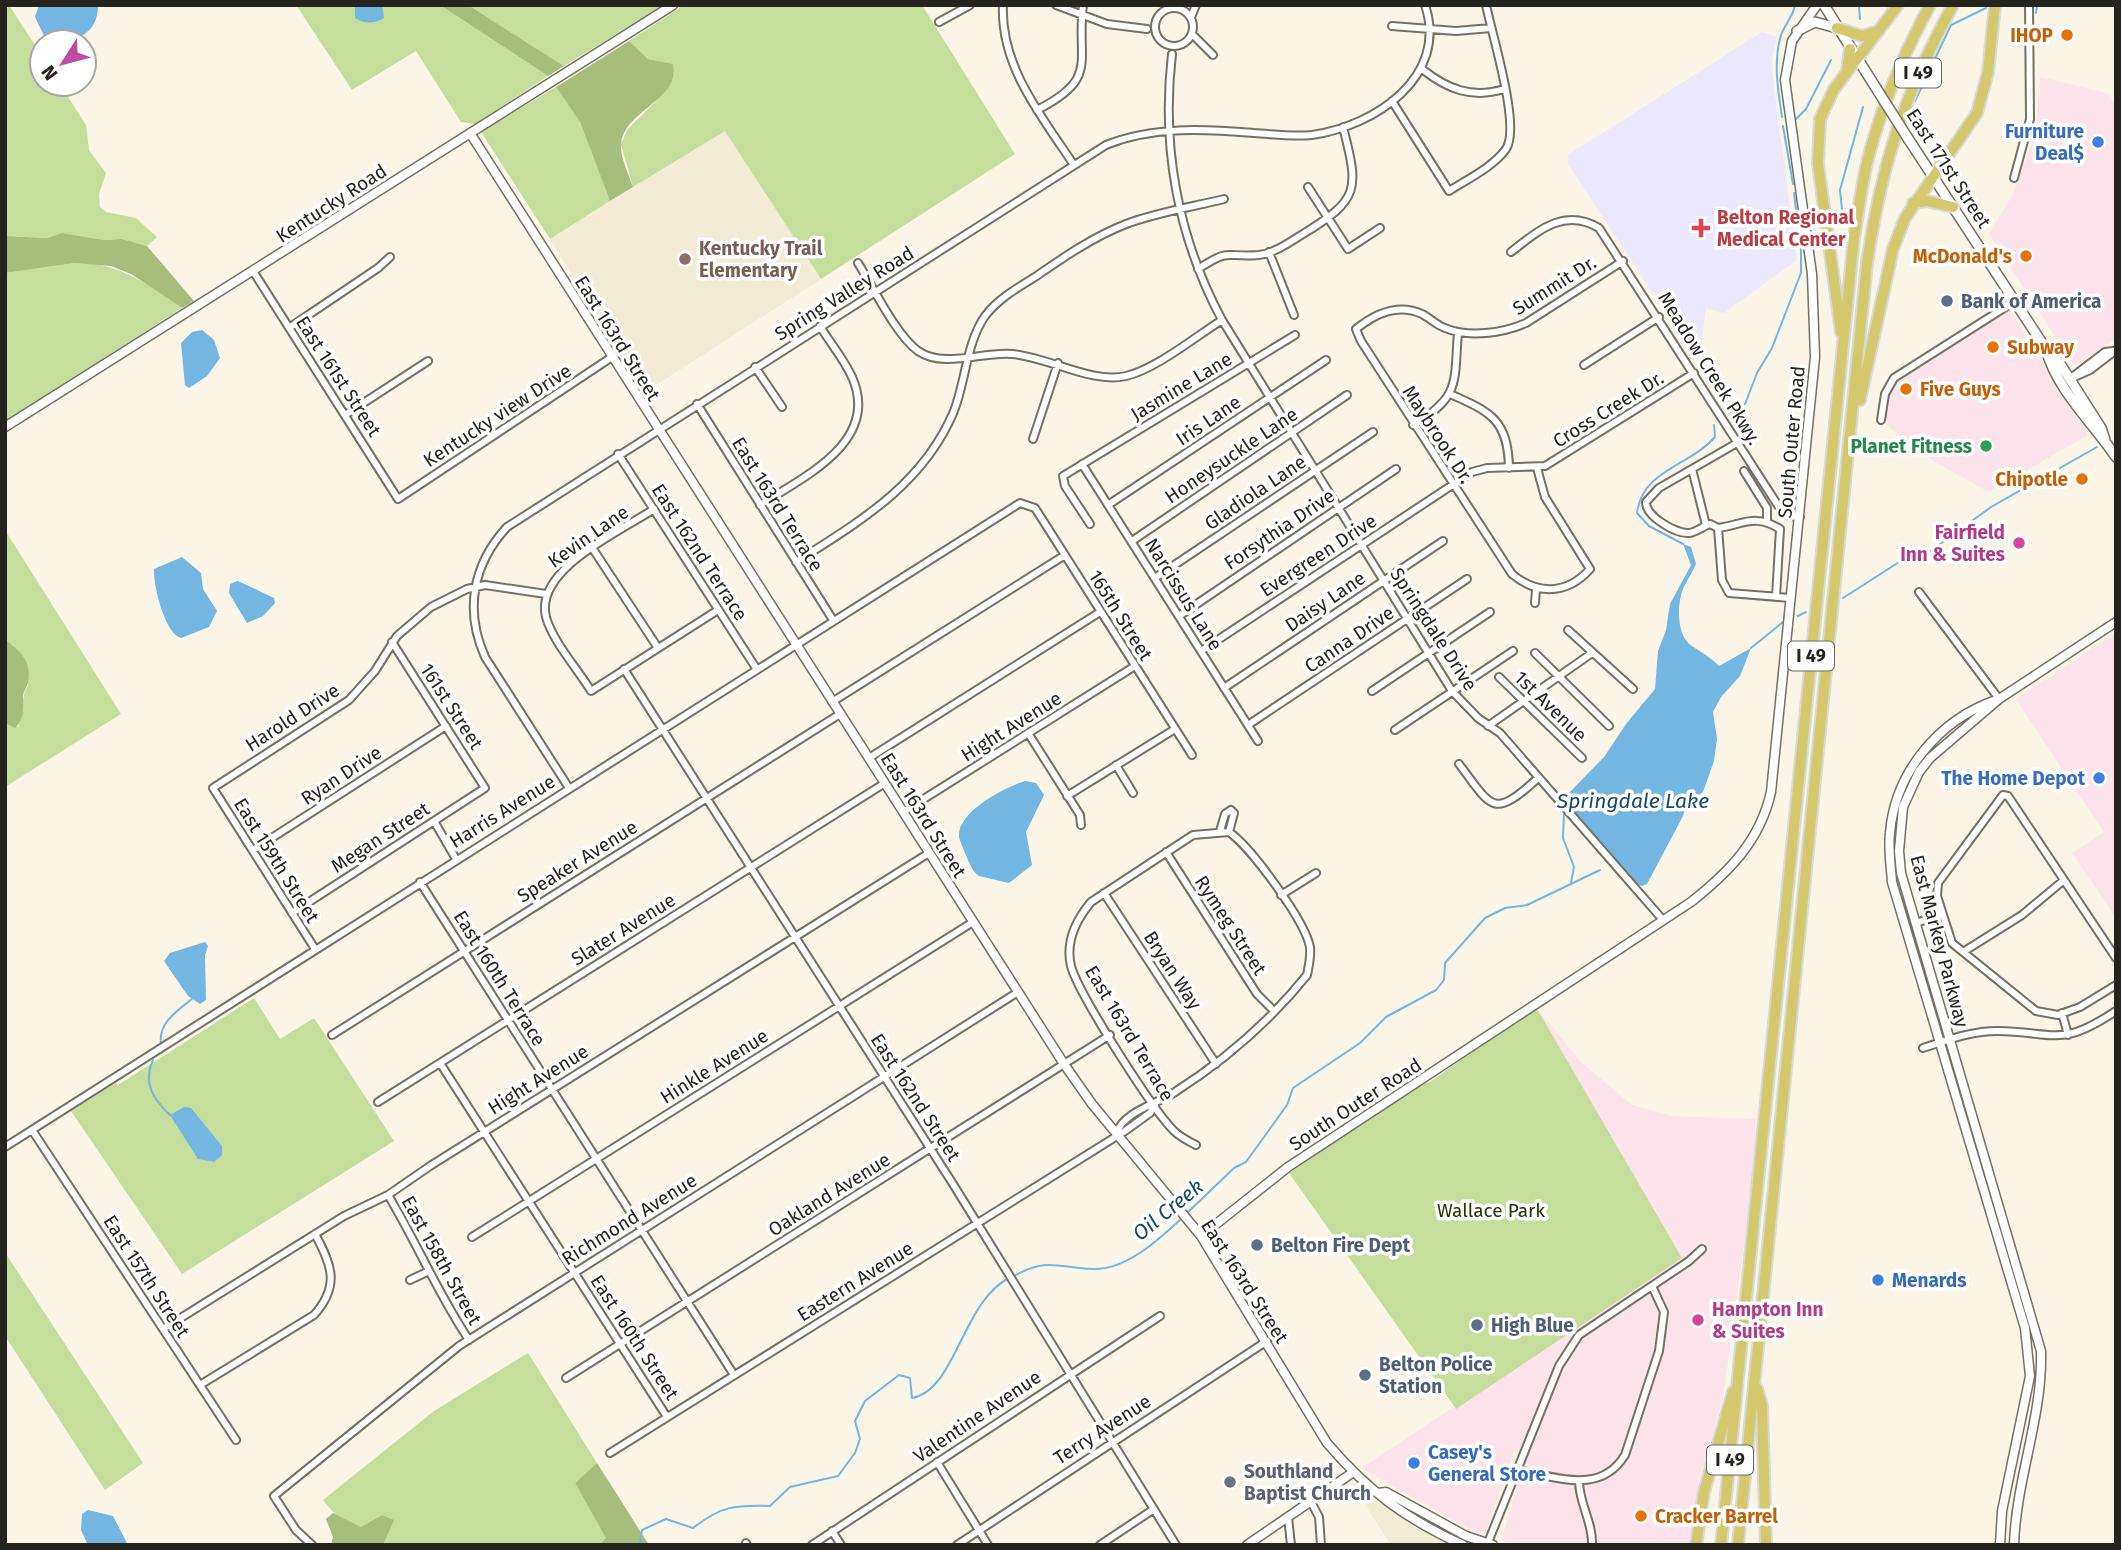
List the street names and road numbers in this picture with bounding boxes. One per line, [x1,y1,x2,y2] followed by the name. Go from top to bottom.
[1895,58,1941,88] road number: I 49
[1901,104,1996,232] street label: East 171st Street
[272,159,391,248] street label: Kentucky Road
[770,241,918,346] street label: Spring Valley Road
[1508,251,1600,320] street label: Summit Dr.
[570,271,665,405] street label: East 163rd Street
[1653,287,1766,449] street label: Meadow Creek Pkwy.
[291,312,386,441] street label: East 161st Street
[1126,347,1236,426] street label: Jasmine Lane
[419,359,576,472] street label: Kentucky view Drive
[1773,365,1810,519] street label: South Outer Road
[1549,366,1668,453] street label: Cross Creek Dr.
[1397,381,1478,487] street label: Maybrook Dr.
[1171,390,1245,450] street label: Iris Lane
[1160,402,1302,508] street label: Honeysuckle Lane
[727,433,828,576] street label: East 163rd Terrace
[1200,450,1310,535] street label: Gladiola Lane
[647,480,752,625] street label: East 162nd Terrace
[1220,484,1339,575] street label: Forsythia Drive
[544,500,633,573] street label: Kevin Lane
[1256,509,1381,602] street label: Evergreen Drive
[1140,534,1227,655] street label: Narcissus Lane
[1385,563,1482,695] street label: Springdale Drive
[1084,566,1157,665] street label: 165th Street
[1281,566,1370,637] street label: Daisy Lane
[1300,601,1398,678] street label: Canna Drive
[1788,642,1834,670] road number: I 49
[415,659,488,754] street label: 161st Street
[1510,666,1592,747] street label: 1st Avenue
[241,678,344,756] street label: Harold Drive
[957,686,1066,766] street label: Hight Avenue
[297,741,386,810] street label: Ryan Drive
[876,748,971,882] street label: East 163rd Street
[445,770,559,853] street label: Harris Avenue
[229,794,324,927] street label: East 159th Street
[327,797,434,878] street label: Megan Street
[513,815,642,908] street label: Speaker Avenue
[1905,852,1974,1031] street label: East Markey Parkway
[1190,871,1271,979] street label: Rymeg Street
[567,888,680,971] street label: Slater Avenue
[449,906,550,1050] street label: East 160th Terrace
[1139,927,1207,1014] street label: Bryan Way
[1080,961,1179,1105] street label: East 163rd Terrace
[656,1024,773,1109] street label: Hinkle Avenue
[866,1029,965,1165] street label: East 162nd Street
[484,1039,593,1119] street label: Hight Avenue
[1285,1053,1426,1156] street label: South Outer Road
[764,1148,894,1241] street label: Oakland Avenue
[557,1169,701,1270] street label: Richmond Avenue
[397,1192,487,1329] street label: East 158th Street
[98,1211,195,1342] street label: East 157th Street
[1196,1215,1293,1348] street label: East 163rd Street
[793,1237,918,1326] street label: Eastern Avenue
[586,1270,684,1404] street label: East 160th Street
[909,1365,1045,1468] street label: Valentine Avenue
[1049,1389,1155,1469] street label: Terry Avenue
[1707,1446,1753,1475] road number: I 49

